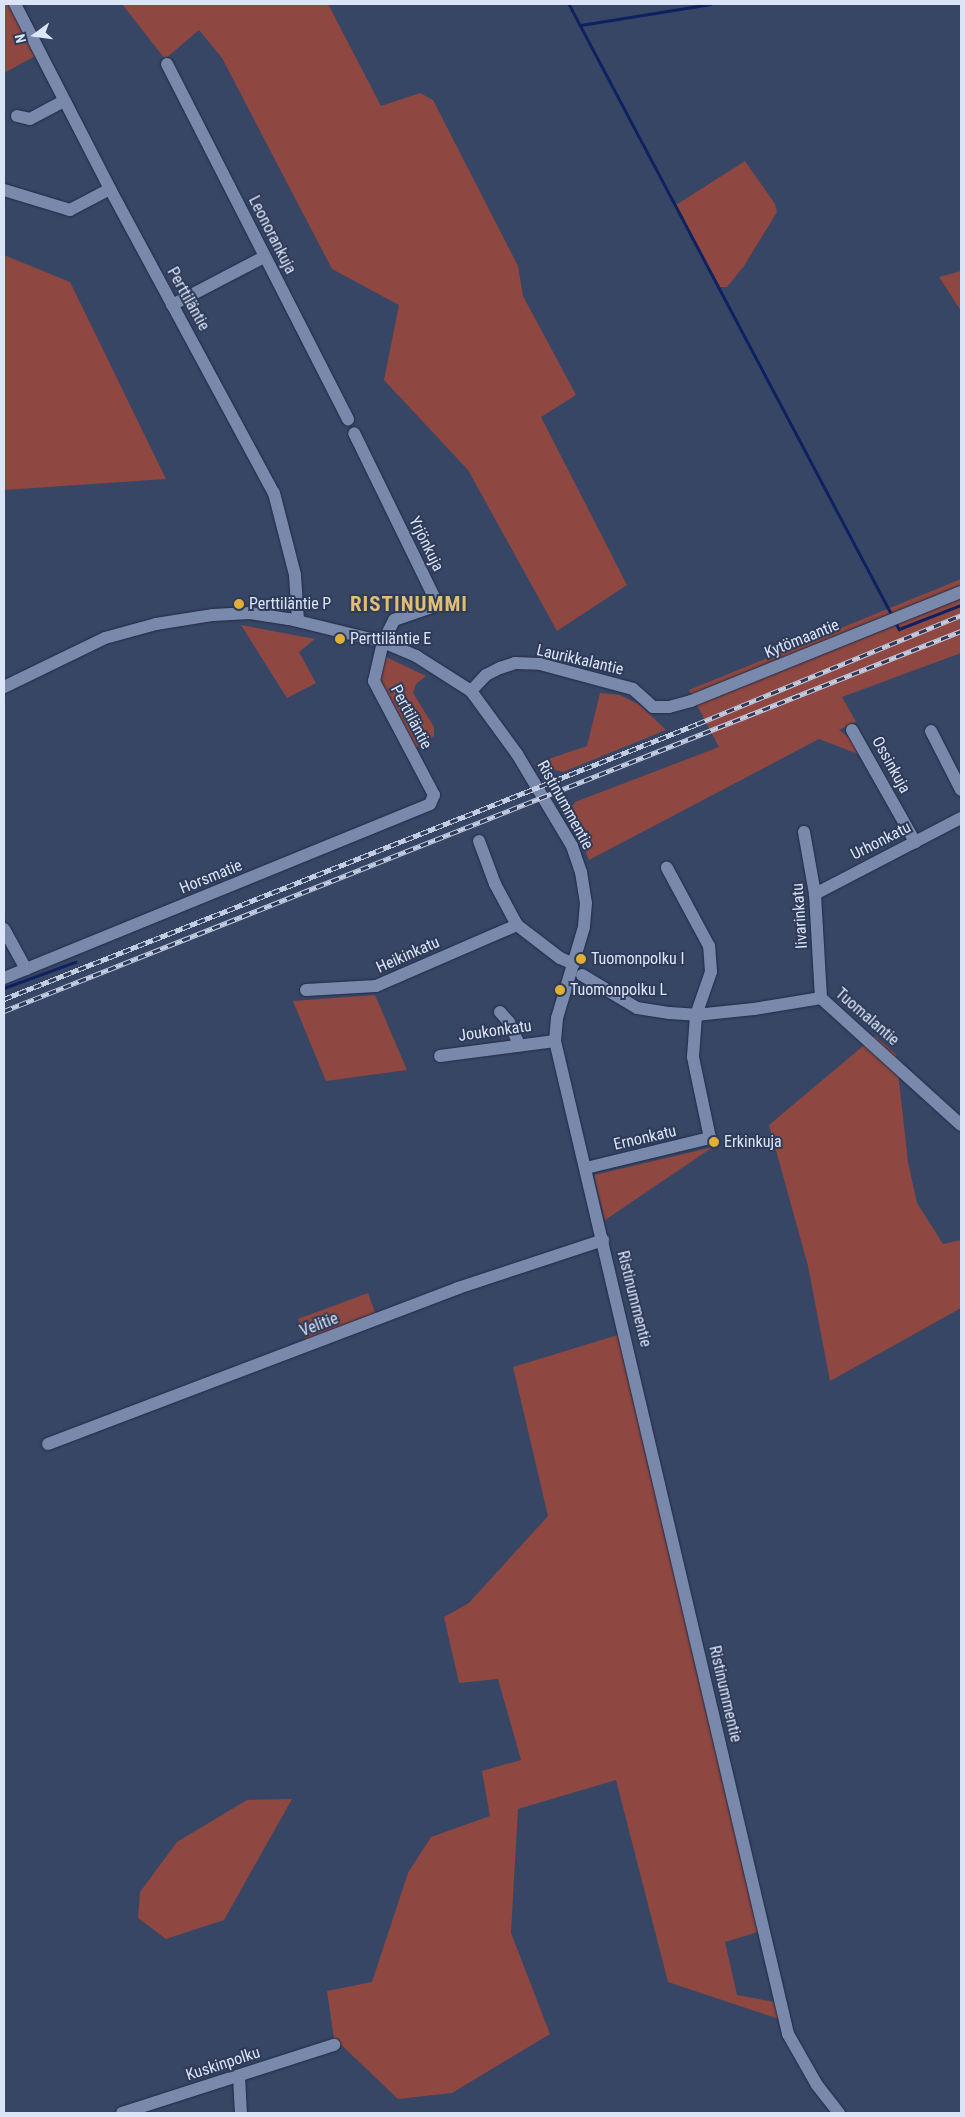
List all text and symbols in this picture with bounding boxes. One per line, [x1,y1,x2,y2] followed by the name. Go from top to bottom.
[10,10,60,60] north arrow
[12,33,29,45] text: N
[244,193,300,277] street label: Leonorankuja
[163,264,213,334] street label: Perttiläntie
[405,513,447,575] street label: Yrjönkuja
[349,591,469,617] district label: RISTINUMMI
[249,594,331,614] place label: Perttiläntie P
[233,598,245,610] marker: Perttiläntie P
[762,615,842,663] street label: Kytömaantie
[350,629,431,649] place label: Perttiläntie E
[334,633,346,645] marker: Perttiläntie E
[535,641,625,679] street label: Laurikkalantie
[386,682,436,752] street label: Perttiläntie
[868,733,914,797] street label: Ossinkuja
[533,757,597,853] street label: Ristinummentie
[848,818,914,864] street label: Urhonkatu
[177,856,245,898] street label: Horsmatie
[788,883,812,949] street label: Iivarinkatu
[373,933,443,977] street label: Heikinkatu
[591,949,684,969] place label: Tuomonpolku I
[575,953,587,965] marker: Tuomonpolku I
[570,980,667,1000] place label: Tuomonpolku L
[554,984,566,996] marker: Tuomonpolku L
[831,984,903,1050] street label: Tuomalantie
[457,1016,533,1046] street label: Joukonkatu
[612,1121,678,1155] street label: Ernonkatu
[724,1132,782,1152] place label: Erkinkuja
[708,1136,720,1148] marker: Erkinkuja
[613,1249,655,1349] street label: Ristinummentie
[297,1309,341,1341] street label: Velitie
[705,1644,745,1744] street label: Ristinummentie
[184,2043,262,2085] street label: Kuskinpolku

